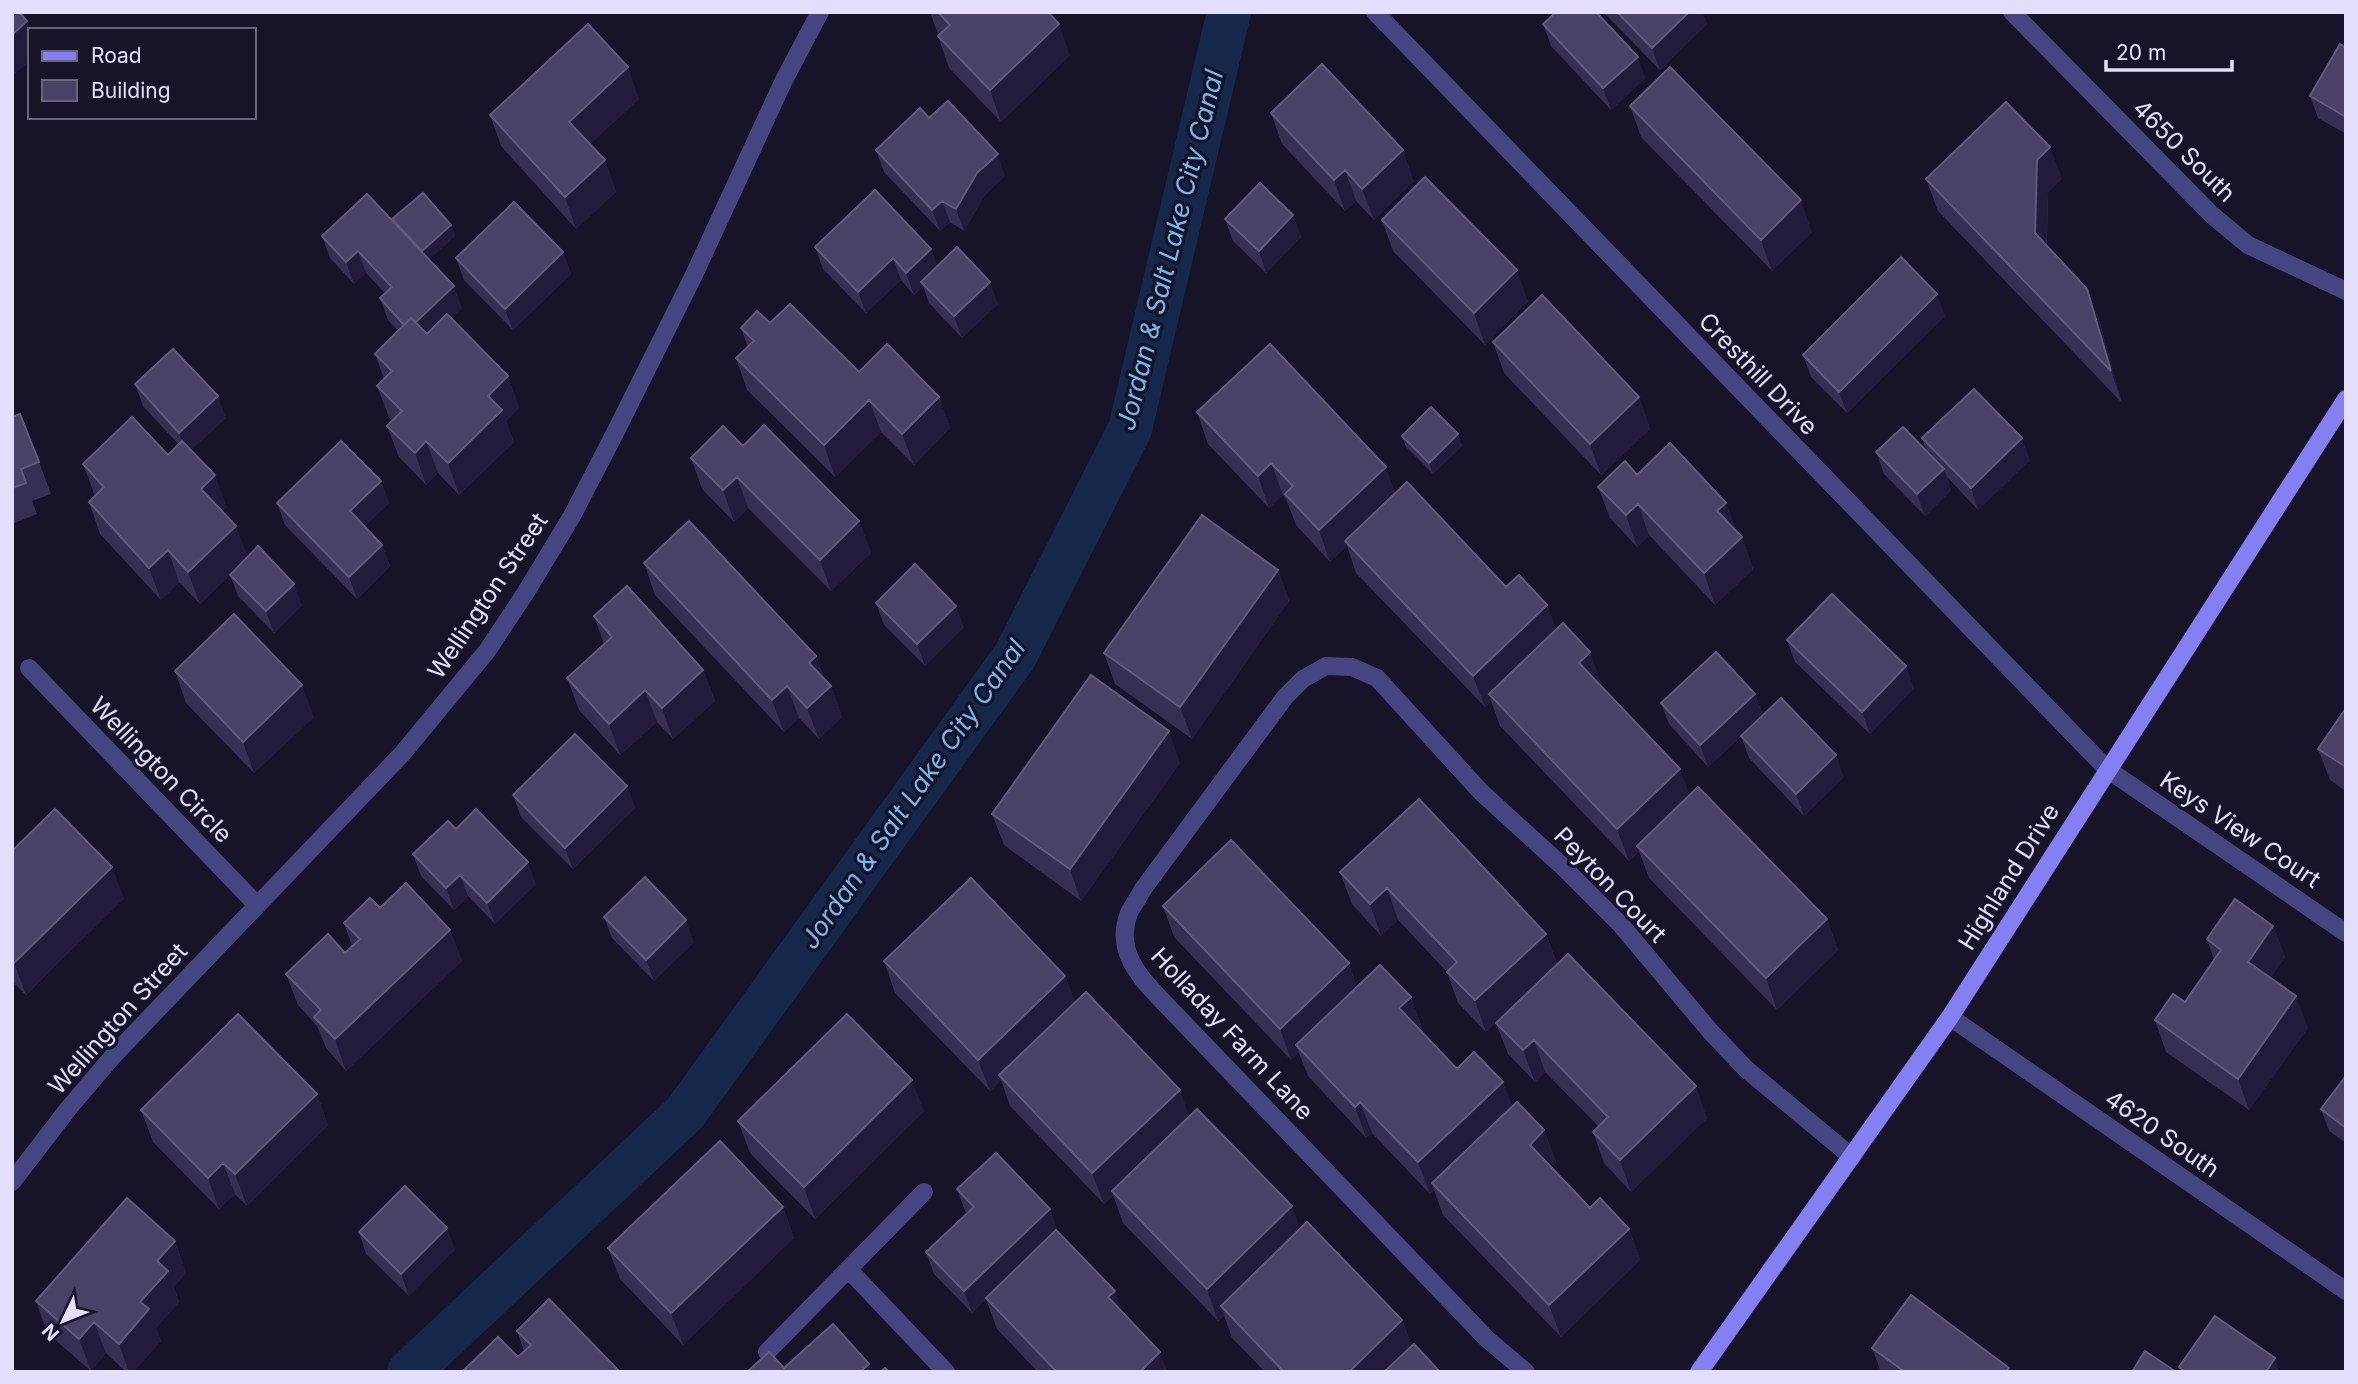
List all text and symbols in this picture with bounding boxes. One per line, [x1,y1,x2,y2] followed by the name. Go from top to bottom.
[28,28,256,119] legend
[2106,28,2232,72] scale bar
[2116,40,2166,65] text: 20 m
[91,43,142,68] text: Road
[1110,66,1230,433] water label: Jordan & Salt Lake City Canal
[91,78,171,103] text: Building
[2127,93,2242,208] street label: 4650 South
[1693,307,1824,441] street label: Cresthill Drive
[421,507,554,684] street label: Wellington Street
[794,633,1032,954] water label: Jordan & Salt Lake City Canal
[85,691,238,848] street label: Wellington Circle
[2155,765,2326,894] street label: Keys View Court
[1952,798,2065,955] street label: Highland Drive
[1548,821,1673,948] street label: Peyton Court
[42,937,193,1100] street label: Wellington Street
[1145,942,1320,1126] street label: Holladay Farm Lane
[2100,1084,2225,1184] street label: 4620 South
[28,1286,98,1356] north arrow
[38,1319,64,1345] text: N

